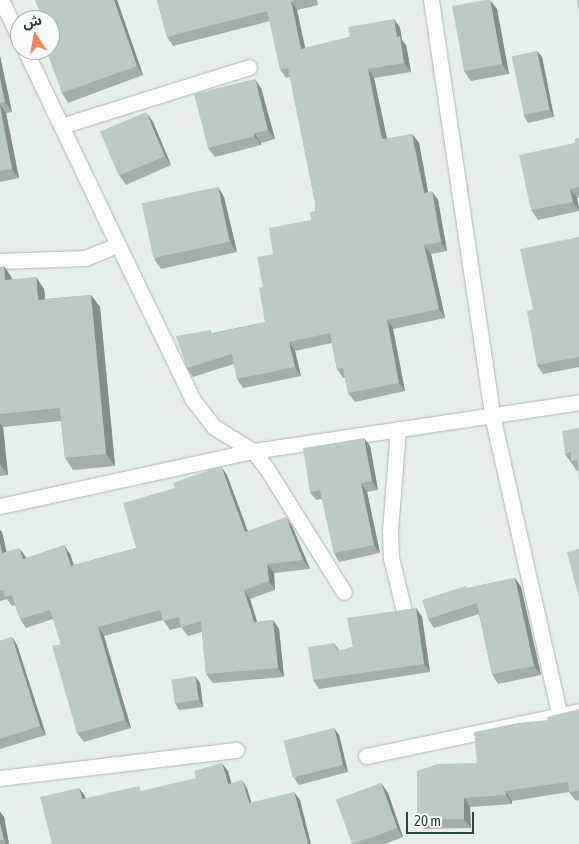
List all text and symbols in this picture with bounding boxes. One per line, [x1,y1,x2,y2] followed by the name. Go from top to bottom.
[10,10,60,60] north arrow
[21,11,43,31] text: ش
[409,802,476,834] scale bar
[414,812,441,829] text: 20 m

